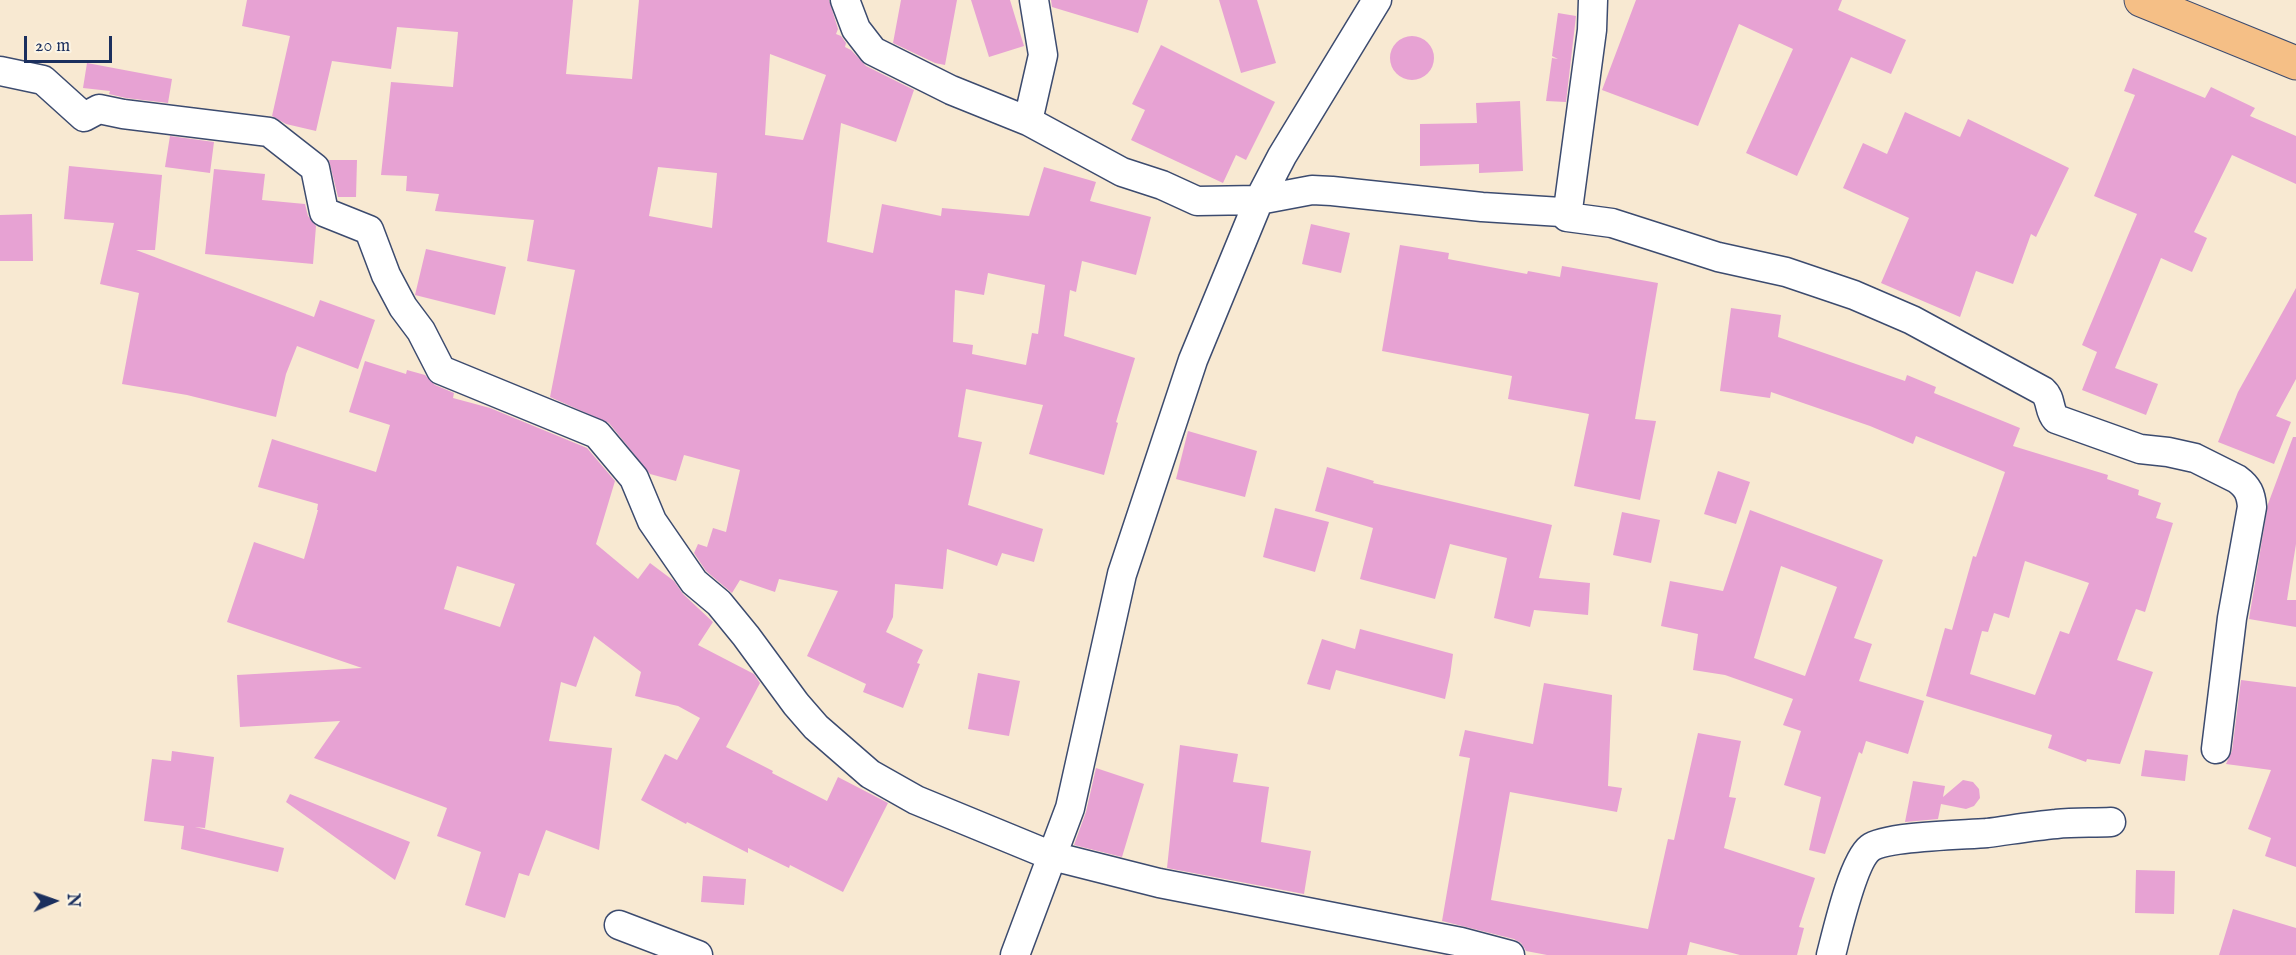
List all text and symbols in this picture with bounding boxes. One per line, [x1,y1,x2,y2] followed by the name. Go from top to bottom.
[27,24,116,62] scale bar
[35,35,70,58] text: 20 m
[24,871,84,931] north arrow
[62,893,82,908] text: N

